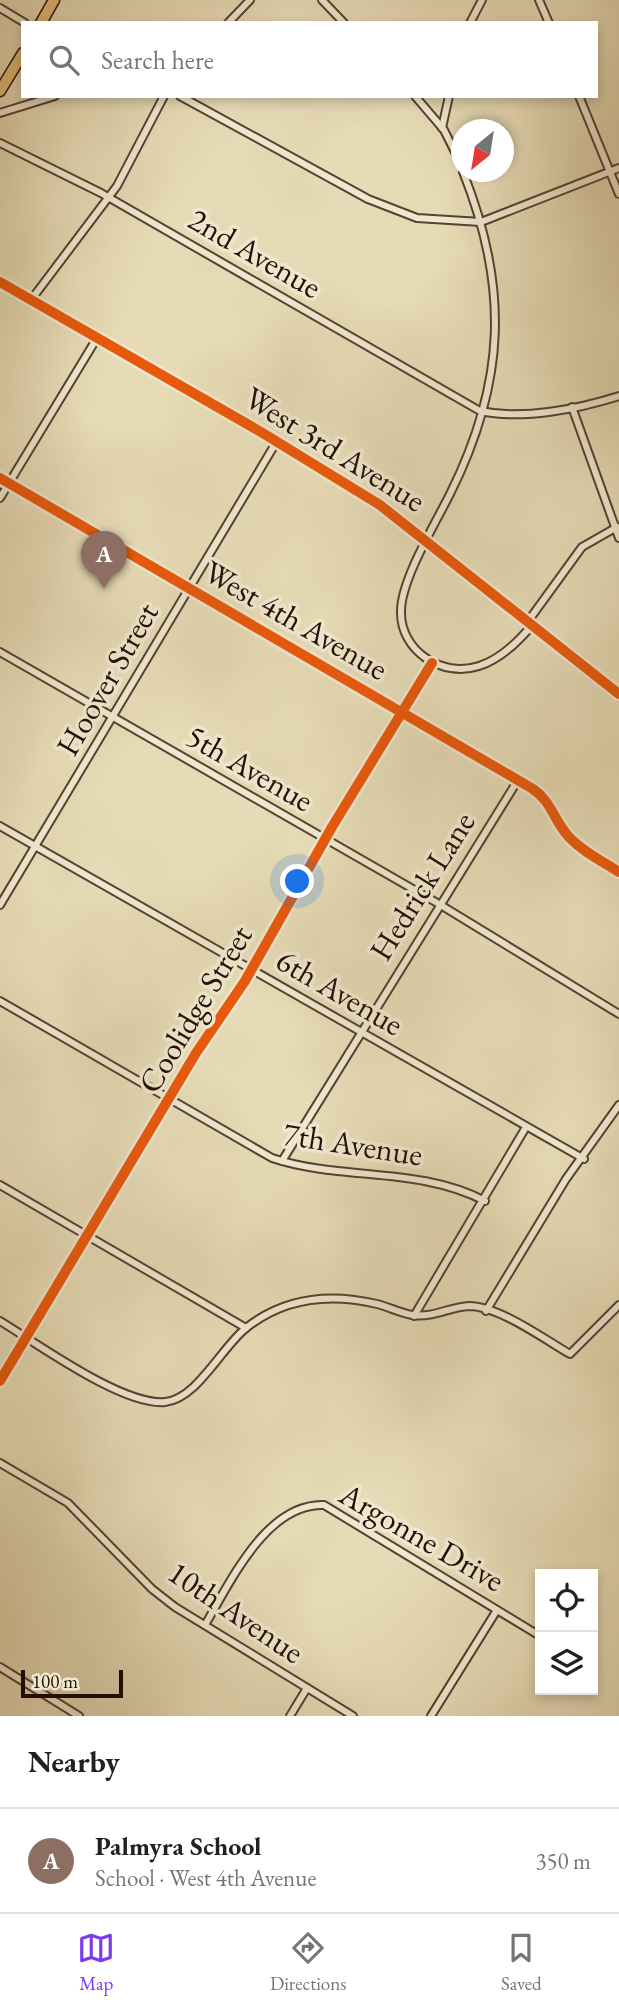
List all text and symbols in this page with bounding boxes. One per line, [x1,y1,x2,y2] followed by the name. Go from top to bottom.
[21,21,598,98] search box
[45,41,83,79] icon: search
[101,43,214,77] text: Search here
[451,119,514,182] north arrow
[181,198,329,308] street label: 2nd Avenue
[237,377,433,521] street label: West 3rd Avenue
[81,531,127,589] pin: A
[197,550,395,690] street label: West 4th Avenue
[46,595,168,763] street label: Hoover Street
[179,715,321,821] street label: 5th Avenue
[360,804,484,968] street label: Hedrick Lane
[280,864,314,898] your location
[128,917,262,1101] street label: Coolidge Street
[269,939,411,1045] street label: 6th Avenue
[281,1112,425,1176] street label: 7th Avenue
[331,1472,512,1601] street label: Argonne Drive
[160,1551,312,1673] street label: 10th Avenue
[535,1569,598,1695] map controls
[535,1569,598,1632] button: locate
[535,1632,598,1695] button: layers
[21,1667,122,1699] scale bar
[32,1669,78,1694] text: 100 m
[28,1742,120,1781] text: Nearby
[95,1829,261,1863] text: Palmyra School
[43,1846,59,1876] text: A
[535,1846,591,1876] text: 350 m
[95,1863,316,1893] text: School · West 4th Avenue
[77,1929,115,1996] tab: Map
[270,1929,346,1996] tab: Directions
[501,1929,542,1996] tab: Saved

